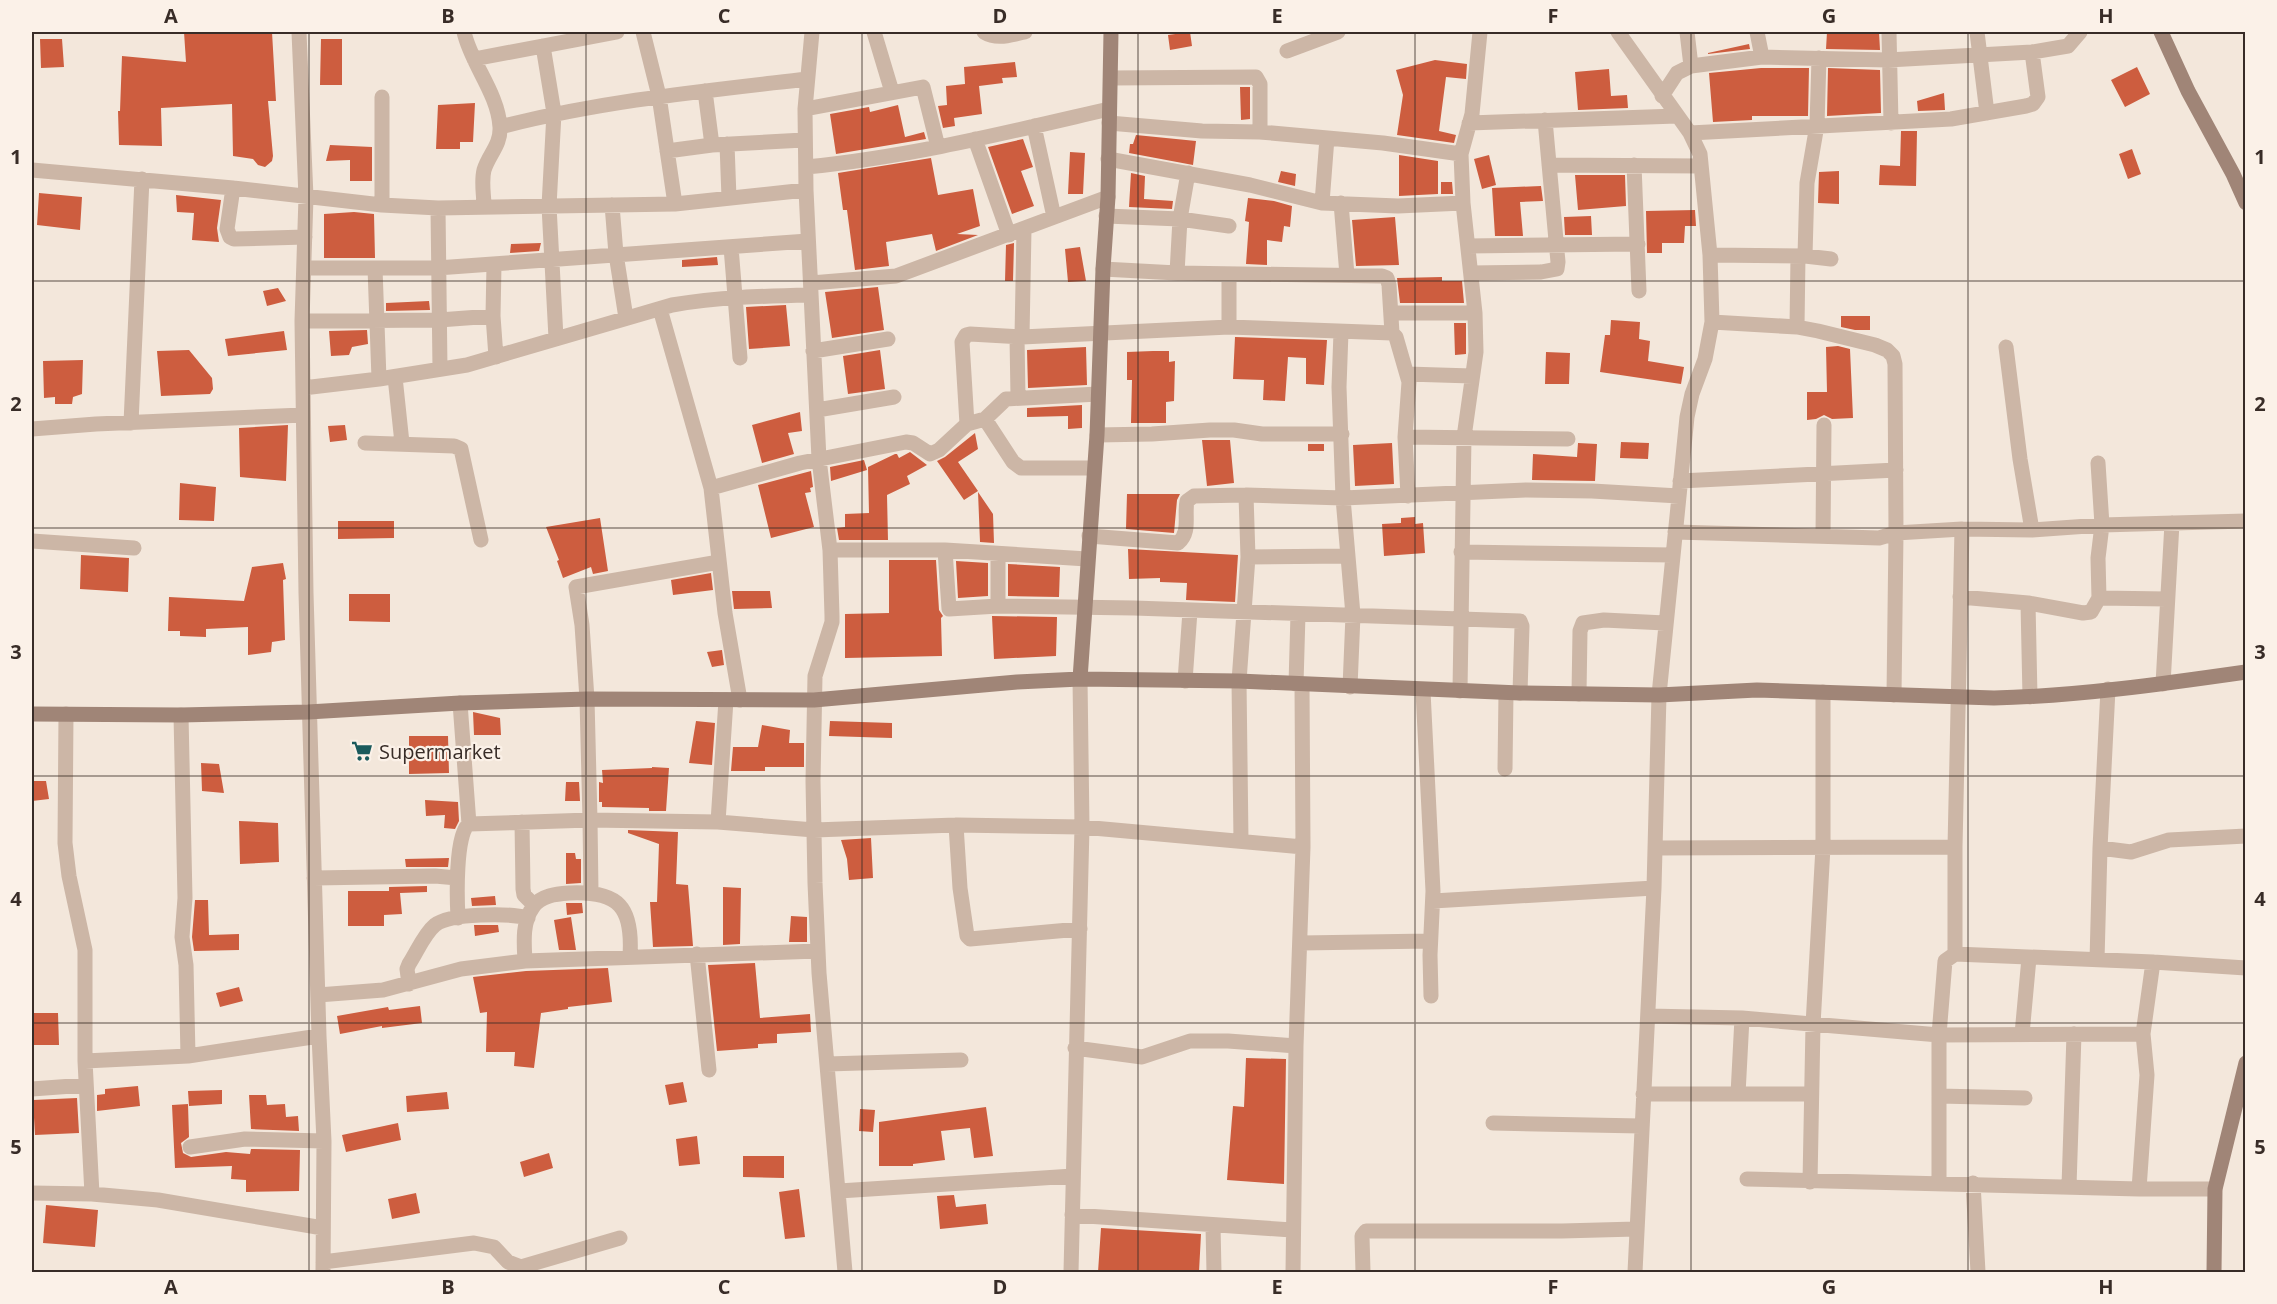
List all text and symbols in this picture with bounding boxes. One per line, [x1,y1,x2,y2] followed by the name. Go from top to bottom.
[164,2,178,29] text: A
[441,2,455,29] text: B
[718,2,731,29] text: C
[993,2,1007,29] text: D
[1271,2,1283,29] text: E
[1548,2,1558,29] text: F
[1822,2,1836,29] text: G
[2098,2,2114,29] text: H
[10,143,22,170] text: 1
[2254,143,2266,170] text: 1
[10,390,22,417] text: 2
[2254,390,2266,417] text: 2
[10,638,22,665] text: 3
[2254,638,2266,665] text: 3
[379,738,501,765] place label: Supermarket
[350,739,374,763] supermarket icon: Supermarket
[10,885,22,912] text: 4
[2254,885,2266,912] text: 4
[10,1133,22,1160] text: 5
[2254,1133,2266,1160] text: 5
[164,1273,178,1300] text: A
[441,1273,455,1300] text: B
[718,1273,731,1300] text: C
[993,1273,1007,1300] text: D
[1271,1273,1283,1300] text: E
[1548,1273,1558,1300] text: F
[1822,1273,1836,1300] text: G
[2098,1273,2114,1300] text: H

